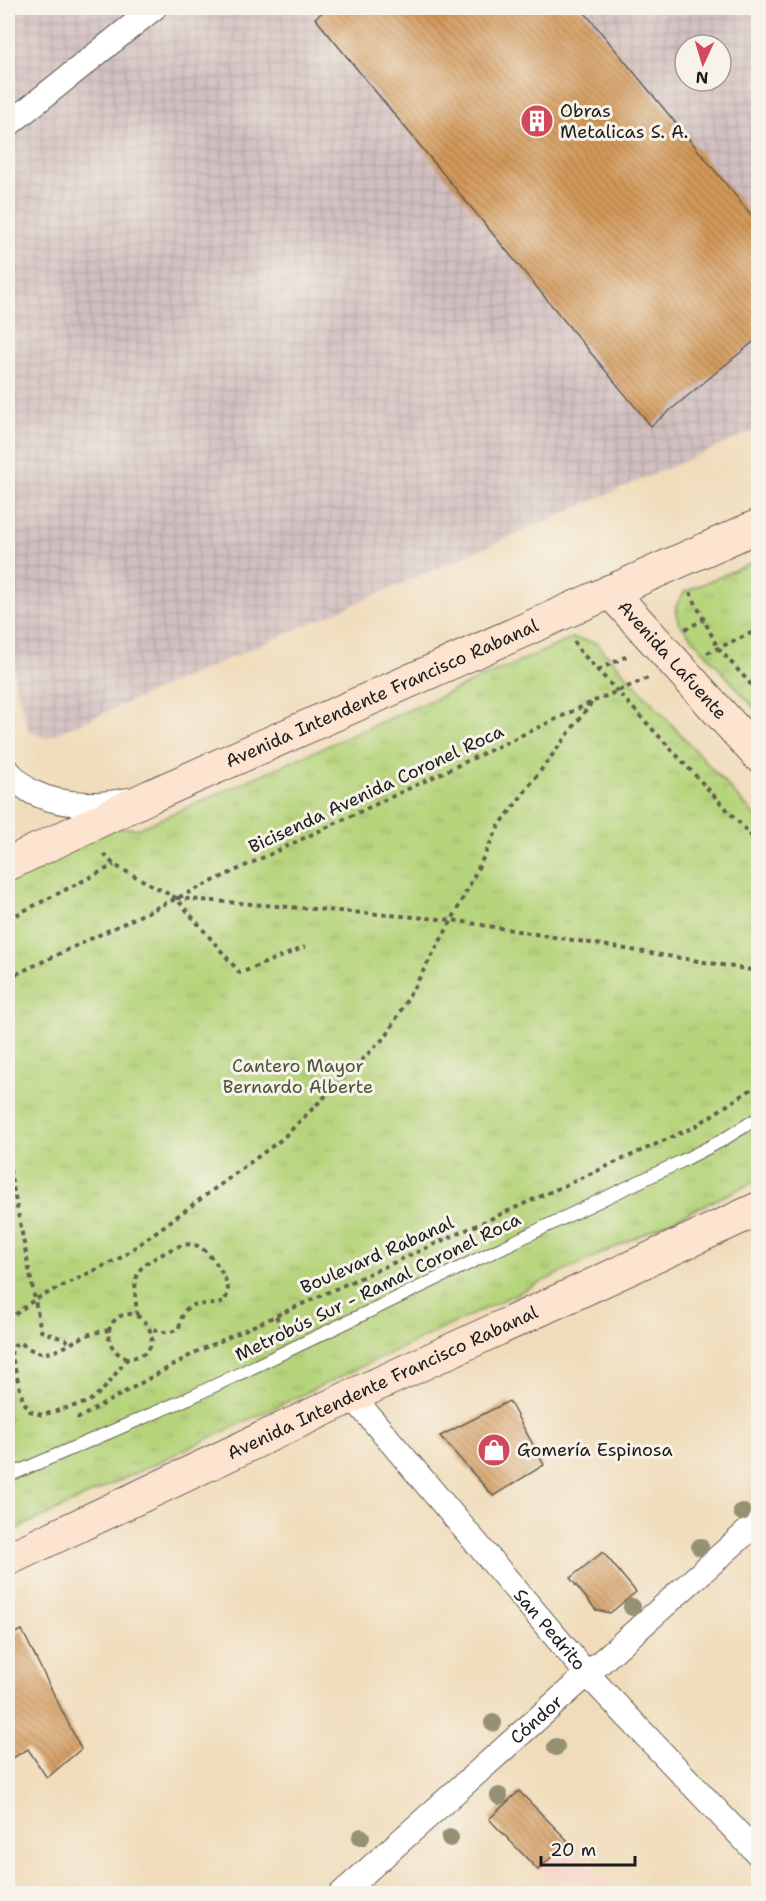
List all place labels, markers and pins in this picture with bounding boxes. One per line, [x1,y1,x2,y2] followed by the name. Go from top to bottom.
[560,99,688,144] place label: Obras Metalicas S. A.
[519,103,555,139] building icon: Obras Metalicas S. A.
[476,1432,512,1468] shop icon: Gomería Espinosa
[517,1438,673,1462] place label: Gomería Espinosa

